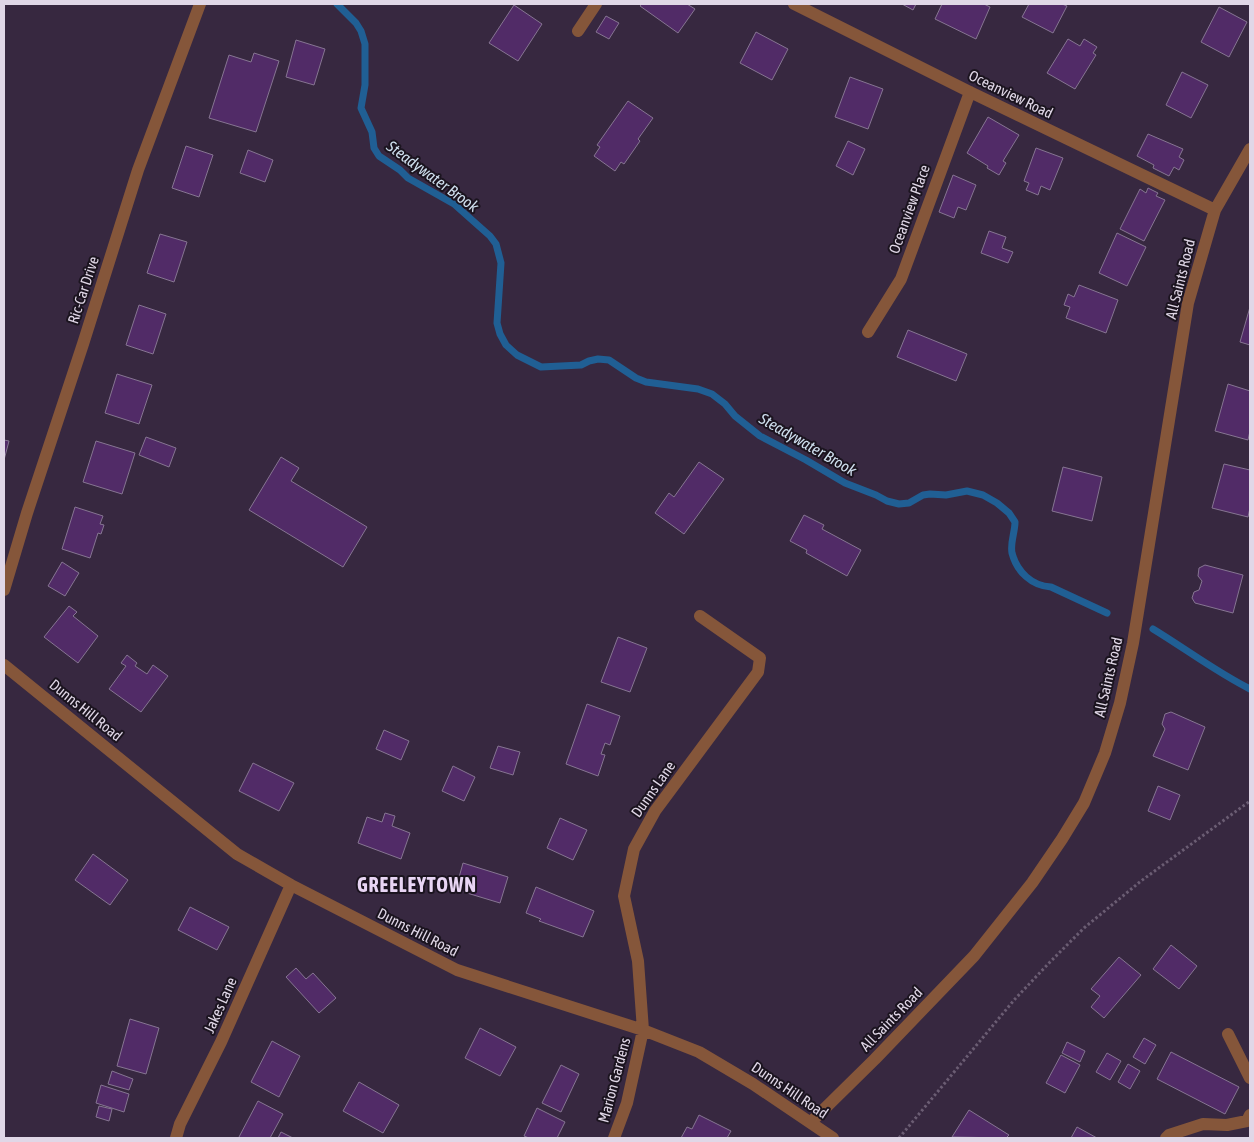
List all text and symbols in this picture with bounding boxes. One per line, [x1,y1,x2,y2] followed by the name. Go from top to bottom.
[966,66,1056,122] street label: Oceanview Road
[382,136,483,217] water label: Steadywater Brook
[885,162,933,256] street label: Oceanview Place
[1162,237,1198,321] street label: All Saints Road
[64,254,102,326] street label: Ric-Car Drive
[755,408,861,480] water label: Steadywater Brook
[1091,635,1125,719] street label: All Saints Road
[46,676,126,744] street label: Dunns Hill Road
[628,758,679,820] street label: Dunns Lane
[357,873,477,896] district label: GREELEYTOWN
[375,904,461,960] street label: Dunns Hill Road
[200,974,240,1035] street label: Jakes Lane
[857,984,925,1054] street label: All Saints Road
[595,1036,633,1124] street label: Marion Gardens
[749,1058,831,1122] street label: Dunns Hill Road

